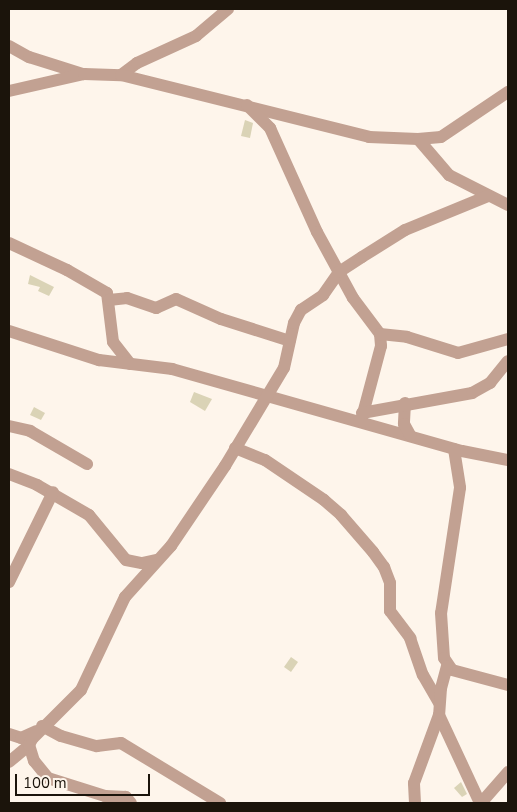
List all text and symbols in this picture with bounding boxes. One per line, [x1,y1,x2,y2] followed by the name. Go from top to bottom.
[18,764,152,796] scale bar
[23,773,67,793] text: 100 m

